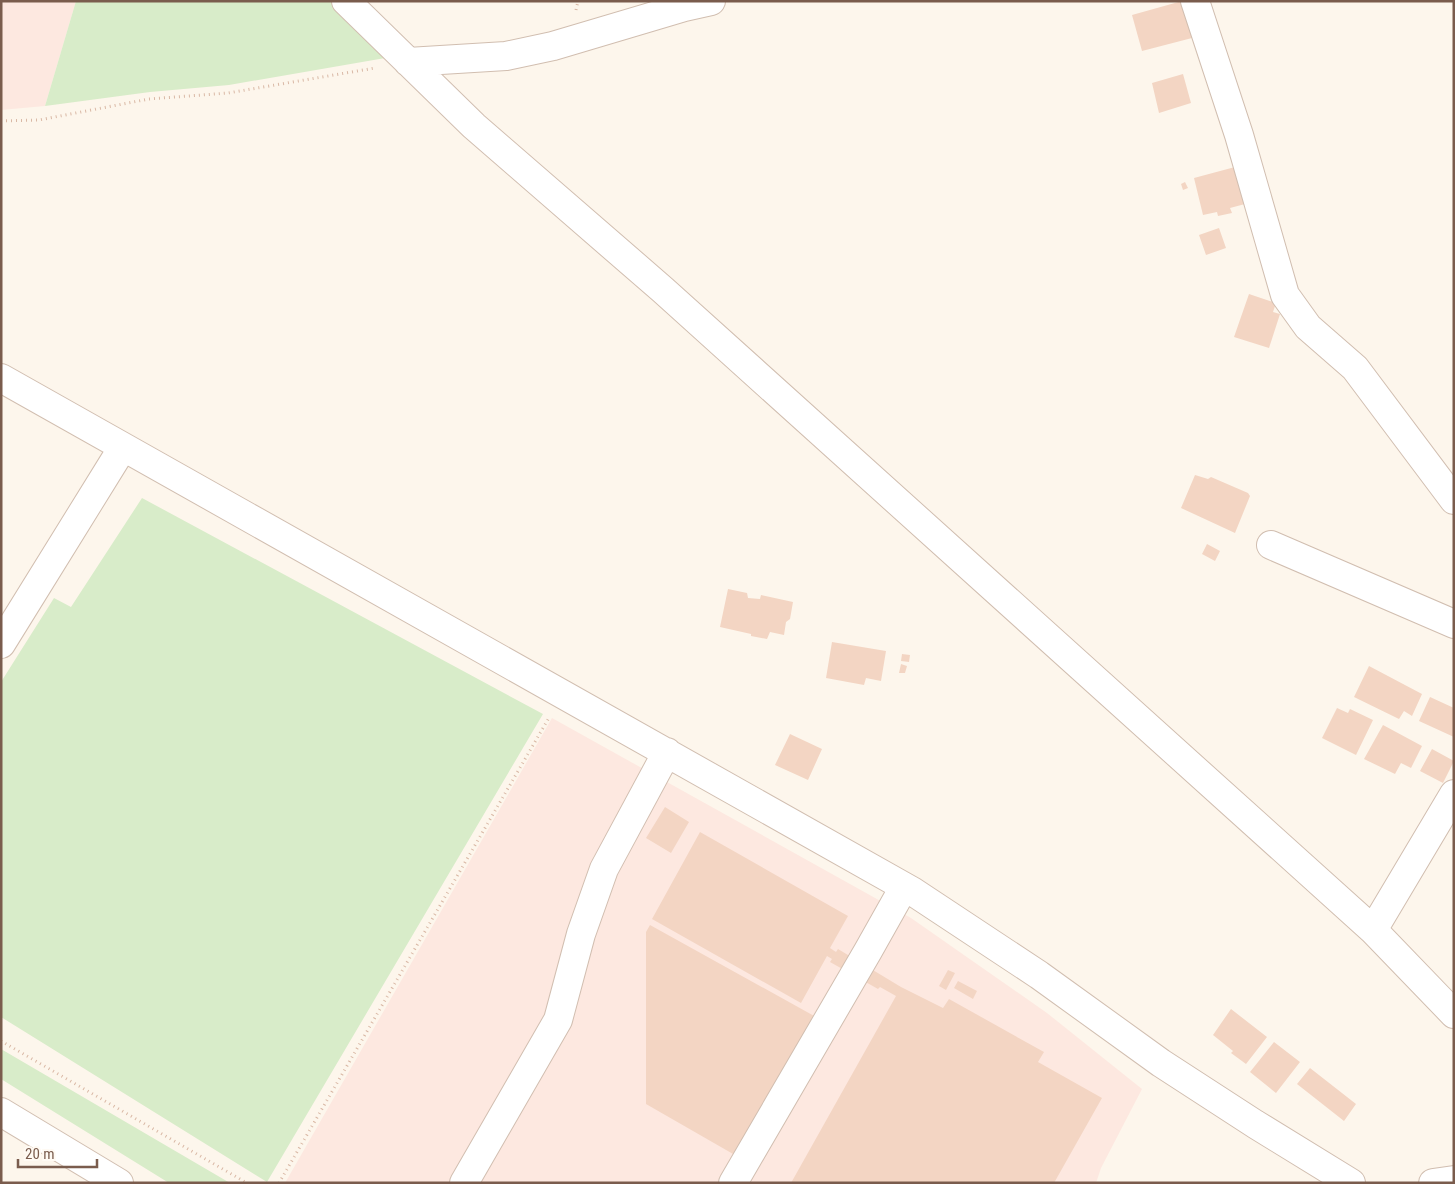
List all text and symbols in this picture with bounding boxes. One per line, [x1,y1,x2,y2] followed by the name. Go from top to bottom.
[18,1136,96,1168] scale bar
[25,1145,55,1163] text: 20 m

